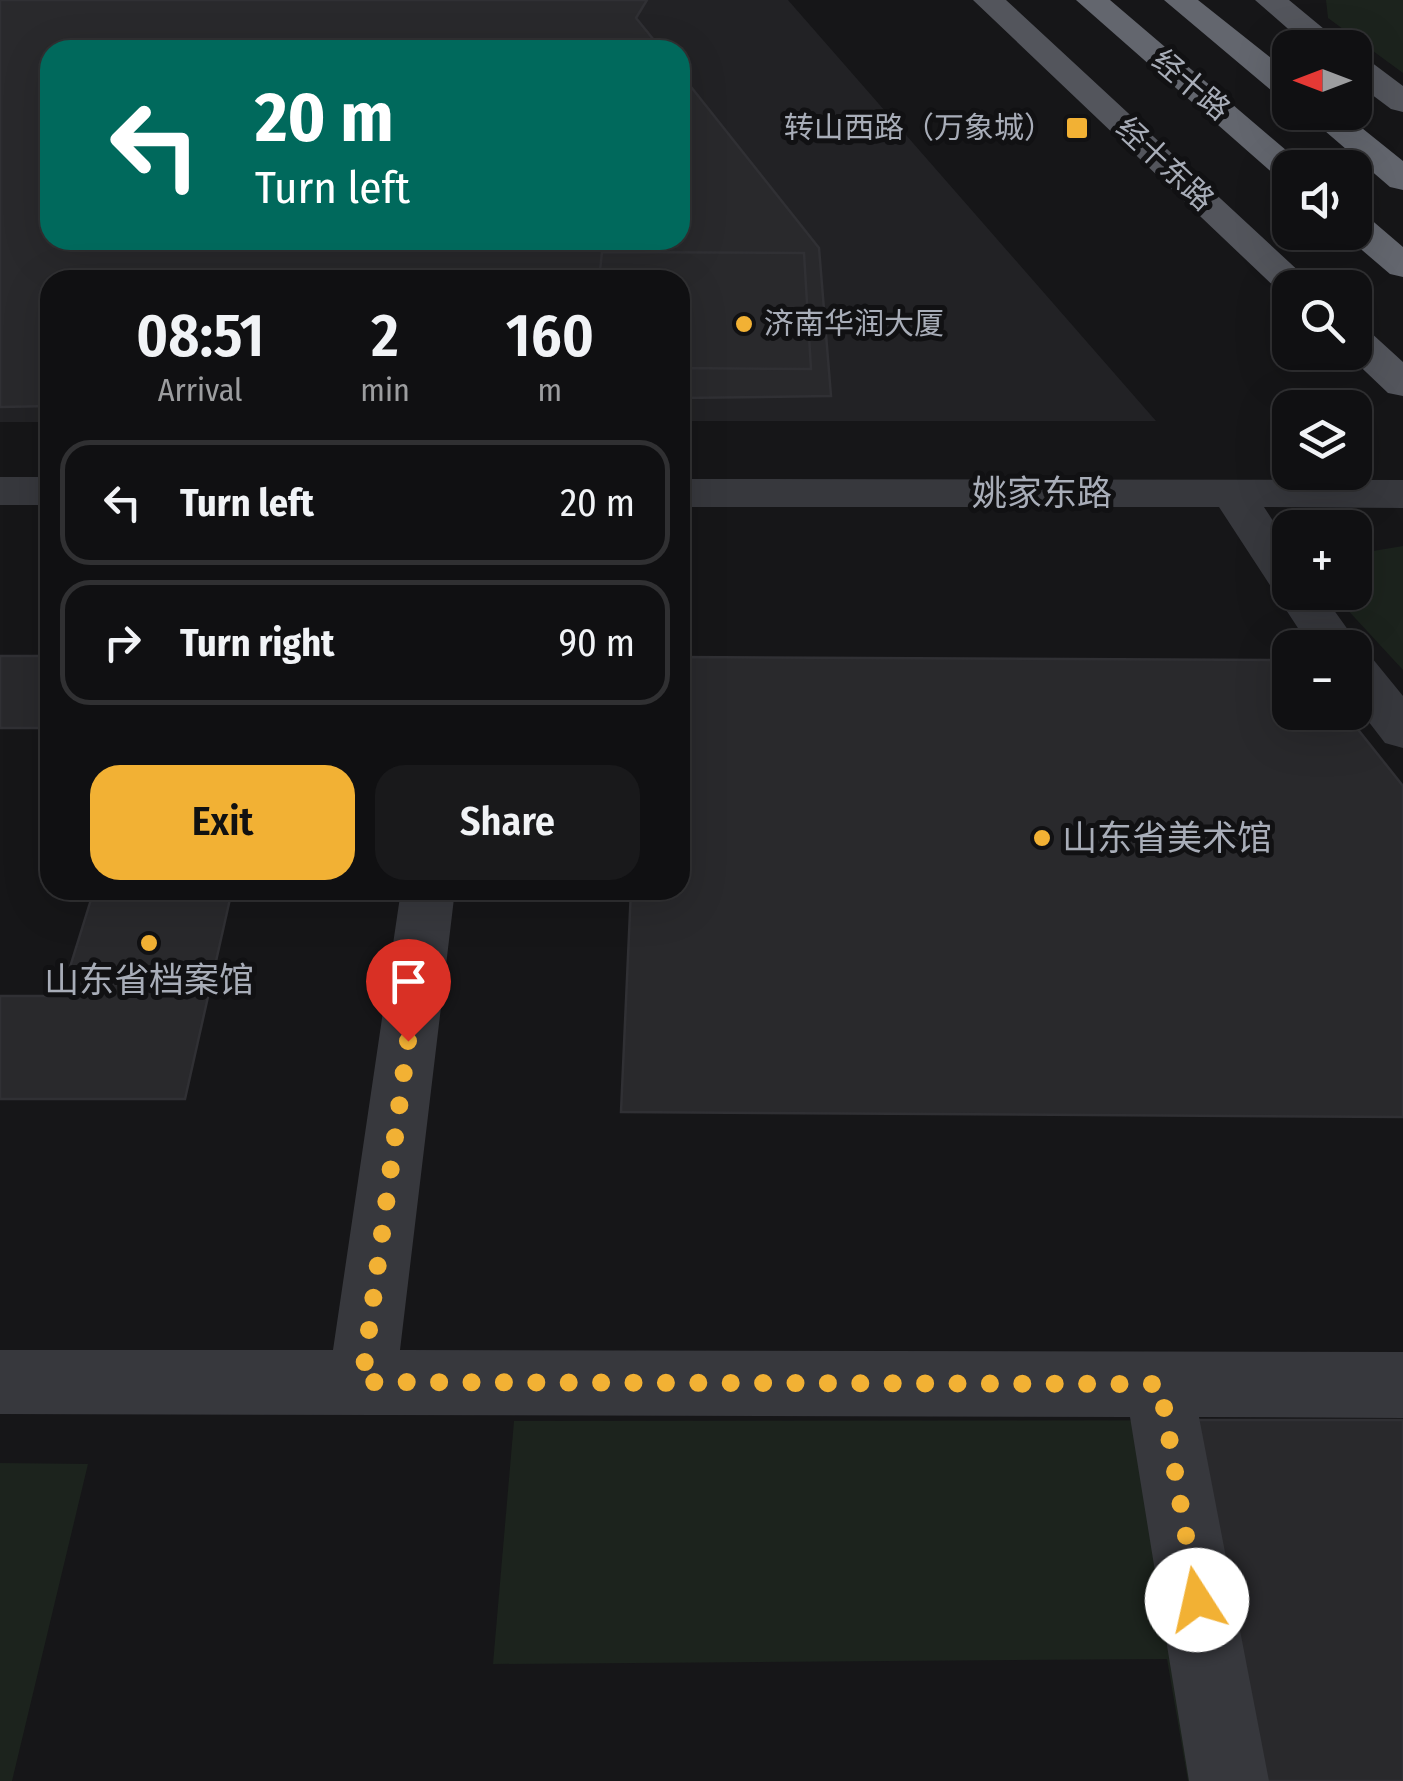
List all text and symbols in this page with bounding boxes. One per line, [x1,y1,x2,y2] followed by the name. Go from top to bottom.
[1272,30,1372,130] north arrow
[1272,30,1372,730] map controls
[1145,42,1237,128] street label: 经十路
[255,76,394,160] text: 20 m
[90,80,220,210] icon: left
[784,110,1054,146] place label: 转山西路（万象城）
[1109,110,1221,218] street label: 经十东路
[1064,115,1090,141] marker: 转山西路（万象城）
[1272,150,1372,250] button: sound
[255,161,410,215] text: Turn left
[1272,270,1372,370] button: search
[136,300,264,372] text: 08:51
[371,300,399,372] text: 2
[506,300,594,372] text: 160
[764,306,944,342] place label: 济南华润大厦
[733,313,755,335] marker: 济南华润大厦
[158,371,243,409] text: Arrival
[360,371,410,409] text: min
[538,371,562,409] text: m
[1272,390,1372,490] button: layers
[972,472,1112,514] street label: 姚家东路
[95,475,150,530] icon: left
[180,480,314,526] text: Turn left
[560,480,635,526] text: 20 m
[1272,510,1372,610] button: +
[95,615,150,670] icon: right
[180,620,334,666] text: Turn right
[559,620,635,666] text: 90 m
[1272,630,1372,730] button: −
[90,765,355,880] button: Exit
[375,765,640,880] button: Share
[1062,817,1272,859] place label: 山东省美术馆
[1031,827,1053,849] marker: 山东省美术馆
[138,932,160,954] marker: 山东省档案馆
[366,939,451,1042] pin
[381,954,436,1009] icon: arrive
[44,959,254,1001] place label: 山东省档案馆
[1145,1548,1249,1652] position arrow

